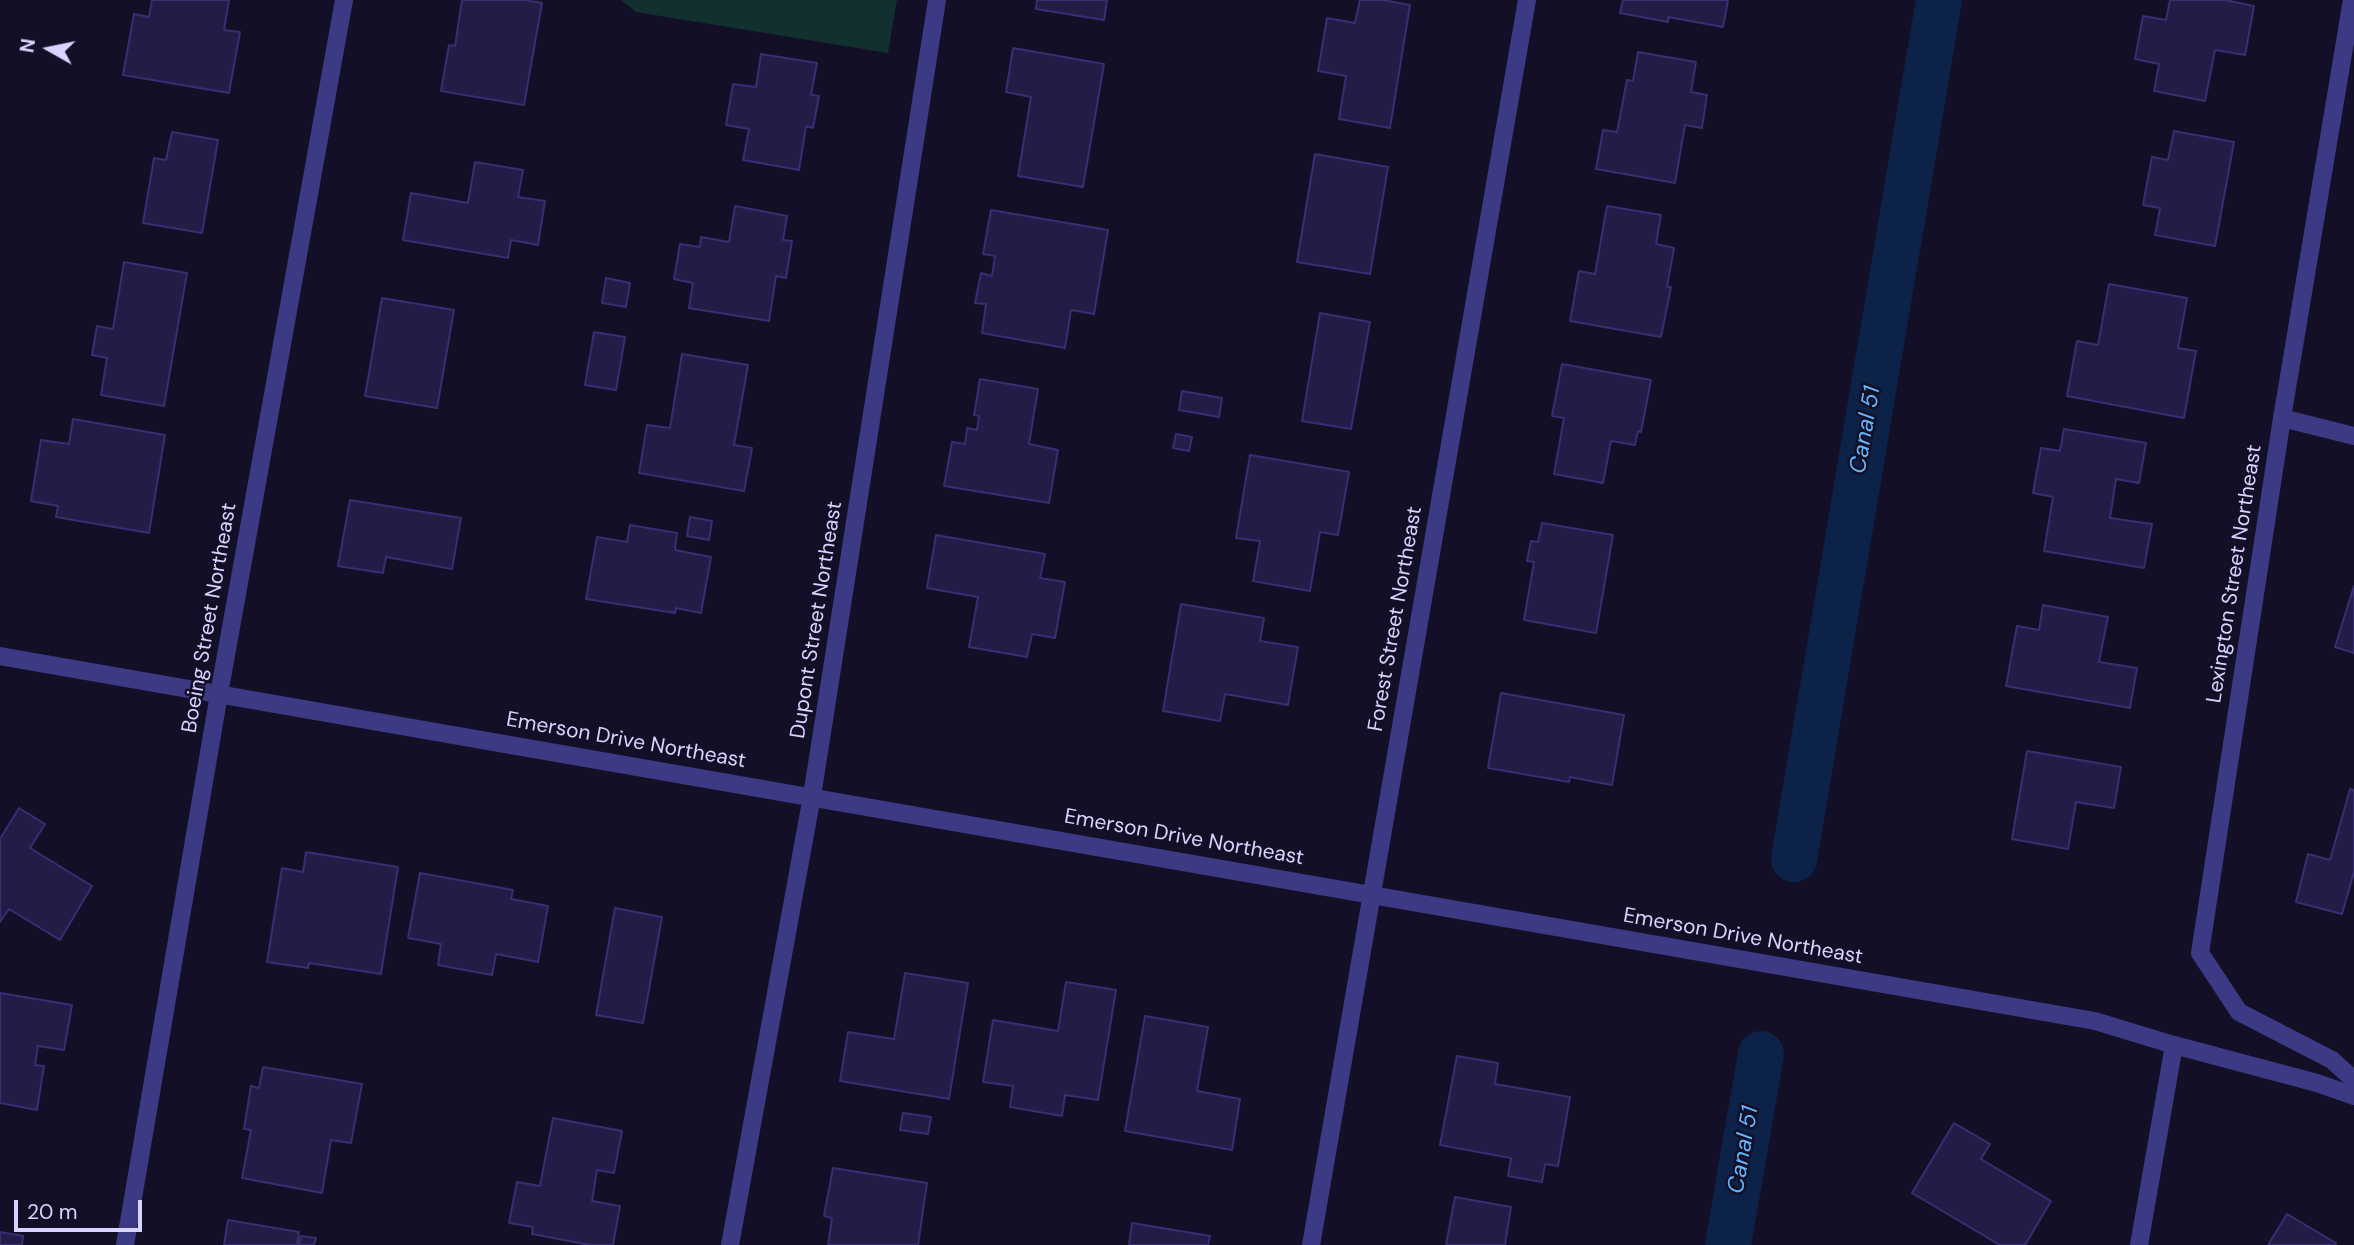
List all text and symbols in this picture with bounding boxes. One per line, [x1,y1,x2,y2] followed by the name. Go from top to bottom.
[14,14,84,84] north arrow
[14,37,41,54] text: N
[1845,384,1887,476] water label: Canal 51
[2202,443,2268,705] street label: Lexington Street Northeast
[786,500,848,740] street label: Dupont Street Northeast
[177,501,243,735] street label: Boeing Street Northeast
[1364,504,1428,734] street label: Forest Street Northeast
[504,707,748,775] street label: Emerson Drive Northeast
[1062,804,1306,872] street label: Emerson Drive Northeast
[1621,903,1865,971] street label: Emerson Drive Northeast
[1723,1104,1765,1196] water label: Canal 51
[18,1186,145,1230] scale bar
[27,1198,78,1226] text: 20 m

